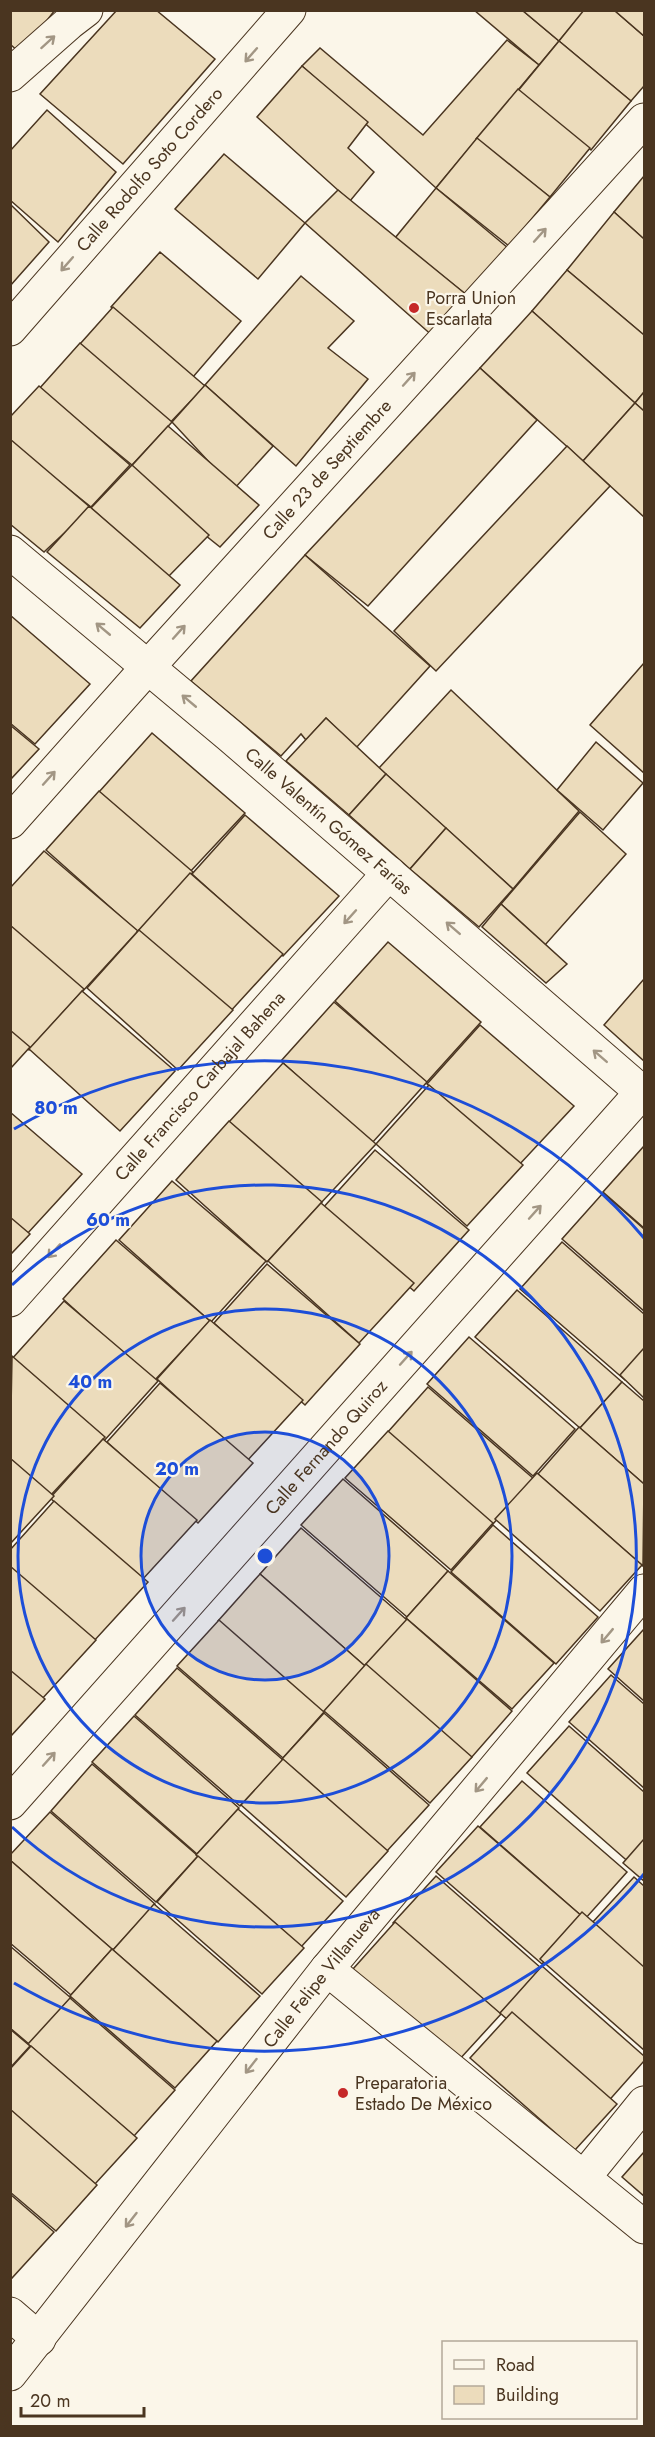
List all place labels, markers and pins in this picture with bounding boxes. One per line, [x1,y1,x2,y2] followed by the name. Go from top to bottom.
[426,285,516,332] place label: Porra Union Escarlata
[407,301,421,315] marker: Porra Union Escarlata
[255,1546,275,1566] centre of rings
[355,2070,492,2117] place label: Preparatoria Estado De México
[336,2086,350,2100] marker: Preparatoria Estado De México

